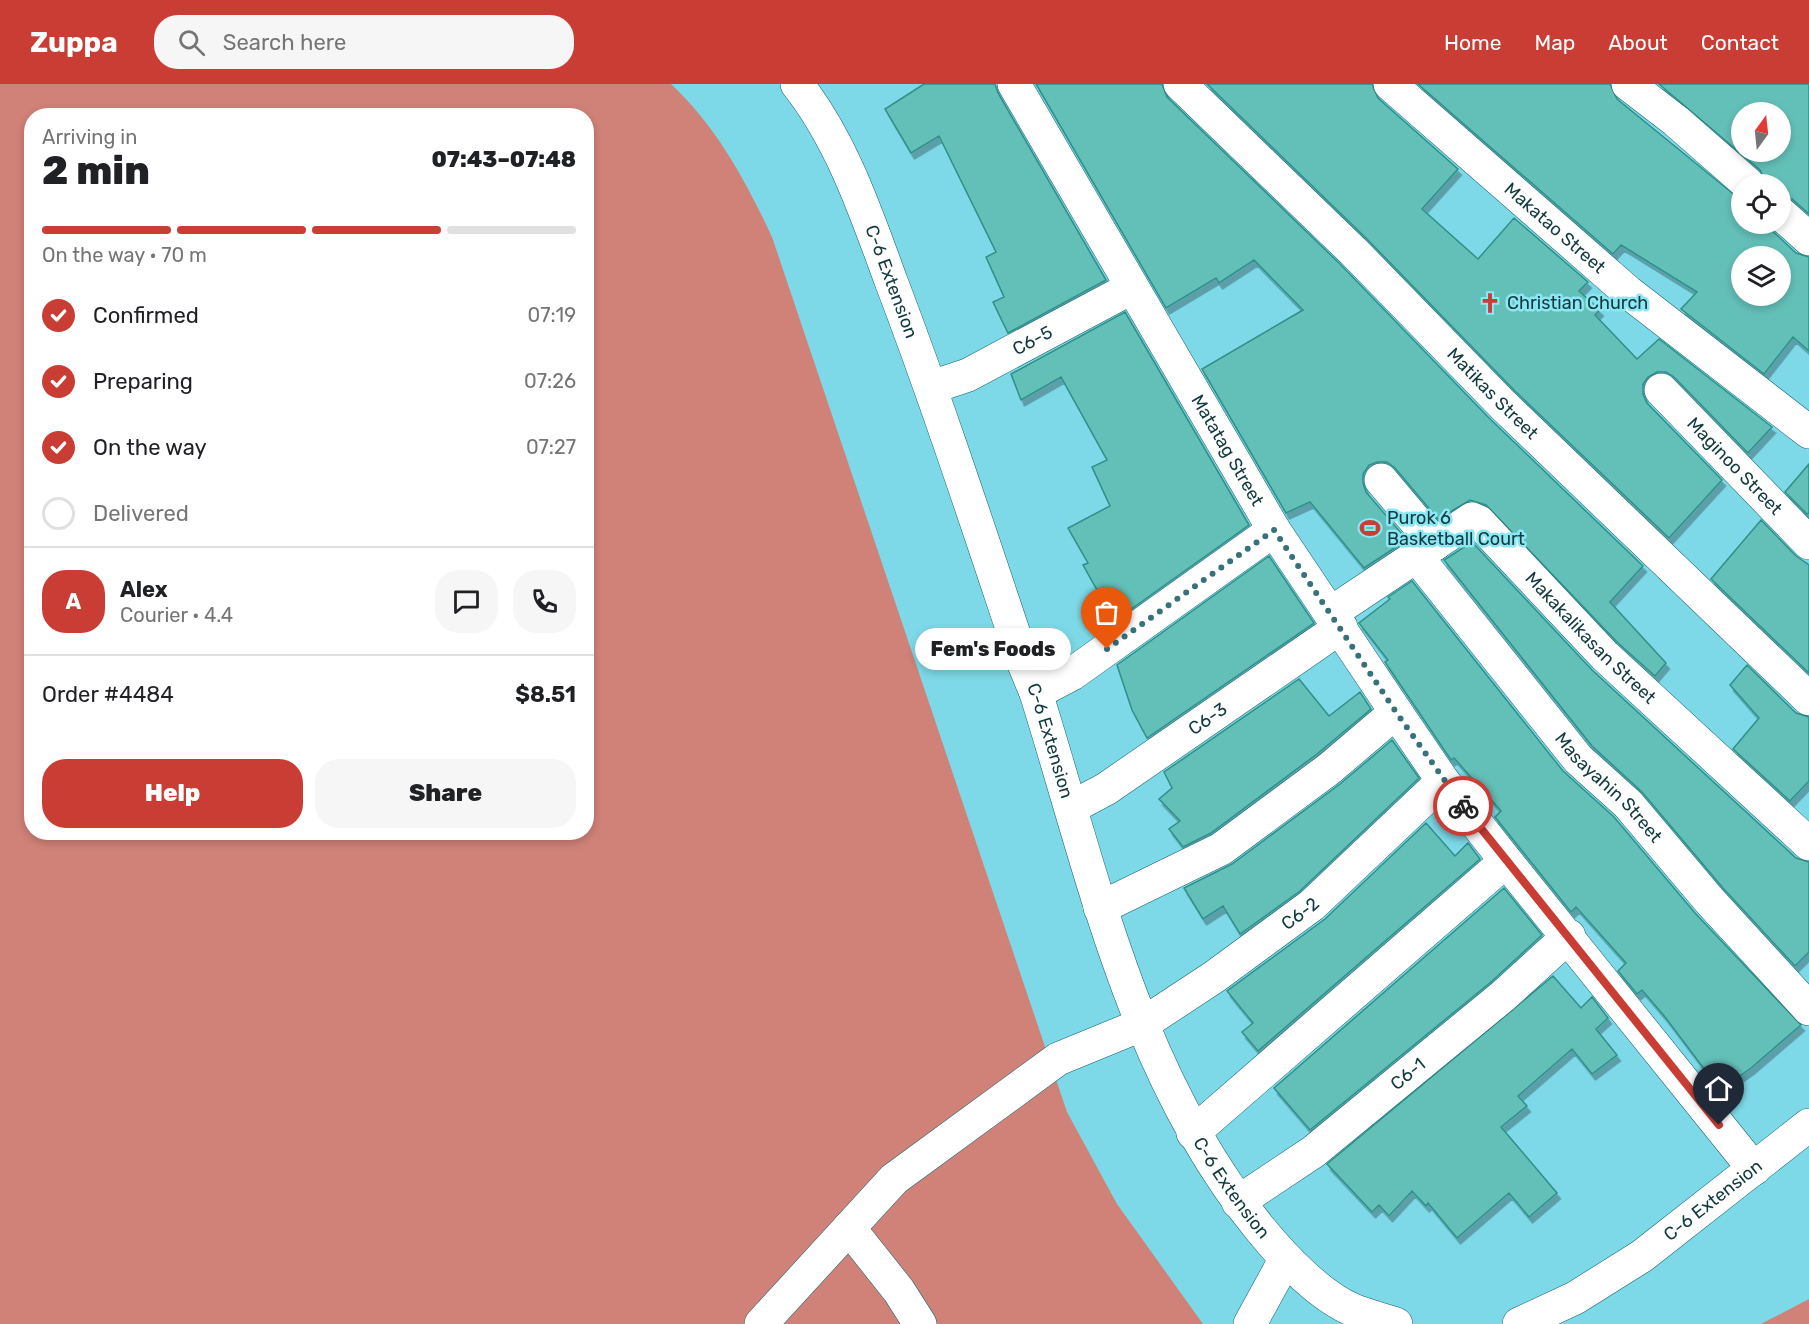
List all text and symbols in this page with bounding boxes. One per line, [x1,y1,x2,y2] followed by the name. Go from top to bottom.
[154,15,574,69] search box
[30,26,118,59] text: Zuppa
[175,26,208,59] icon: search
[223,29,346,56] text: Search here
[1444,30,1501,55] text: Home
[1534,30,1575,55] text: Map
[1608,30,1668,55] text: About
[1701,30,1779,55] text: Contact
[1731,102,1791,162] north arrow
[1731,102,1791,306] map controls
[42,125,137,149] text: Arriving in
[431,146,576,173] text: 07:43–07:48
[42,148,150,194] text: 2 min
[1731,174,1791,234] button: locate
[1500,178,1610,278] street label: Makatao Street
[860,222,922,341] street label: C-6 Extension
[42,243,207,267] text: On the way · 70 m
[1731,246,1791,306] button: layers
[1478,291,1502,315] church icon: Christian Church
[1507,292,1648,314] place label: Christian Church
[42,299,75,332] icon: check
[93,302,199,329] text: Confirmed
[528,303,576,327] text: 07:19
[1009,321,1056,360] street label: C6-5
[1442,343,1543,444] street label: Matikas Street
[42,365,75,398] icon: check
[93,368,193,395] text: Preparing
[524,369,576,393] text: 07:26
[1186,391,1269,510] street label: Matatag Street
[1682,413,1787,520] street label: Maginoo Street
[42,431,75,464] icon: check
[93,434,207,461] text: On the way
[526,435,576,459] text: 07:27
[93,500,189,527] text: Delivered
[1387,507,1525,550] place label: Purok 6 Basketball Court
[1358,516,1382,540] sports icon: Purok 6 Basketball Court
[1521,567,1660,708] street label: Makakalikasan Street
[435,570,498,633] button: chat
[513,570,576,633] button: phone
[120,576,168,603] text: Alex
[1081,587,1132,649] pin
[66,588,81,615] text: A
[1090,596,1123,629] icon: bag
[120,603,233,627] text: Courier · 4.4
[915,628,1071,670] callout: Fem's Foods
[931,637,1055,661] text: Fem's Foods
[1022,680,1078,801] street label: C-6 Extension
[42,681,174,708] text: Order #4484
[515,681,576,708] text: $8.51
[1184,698,1231,740] street label: C6-3
[1550,728,1667,847] street label: Masayahin Street
[42,759,303,828] button: Help
[315,759,576,828] button: Share
[1433,776,1493,836] courier
[1447,790,1480,823] icon: bike
[1277,893,1324,935] street label: C6-2
[1386,1053,1430,1095] street label: C6-1
[1693,1063,1744,1125] pin
[1702,1072,1735,1105] icon: home
[1188,1133,1275,1243] street label: C-6 Extension
[1659,1155,1767,1246] street label: C-6 Extension

